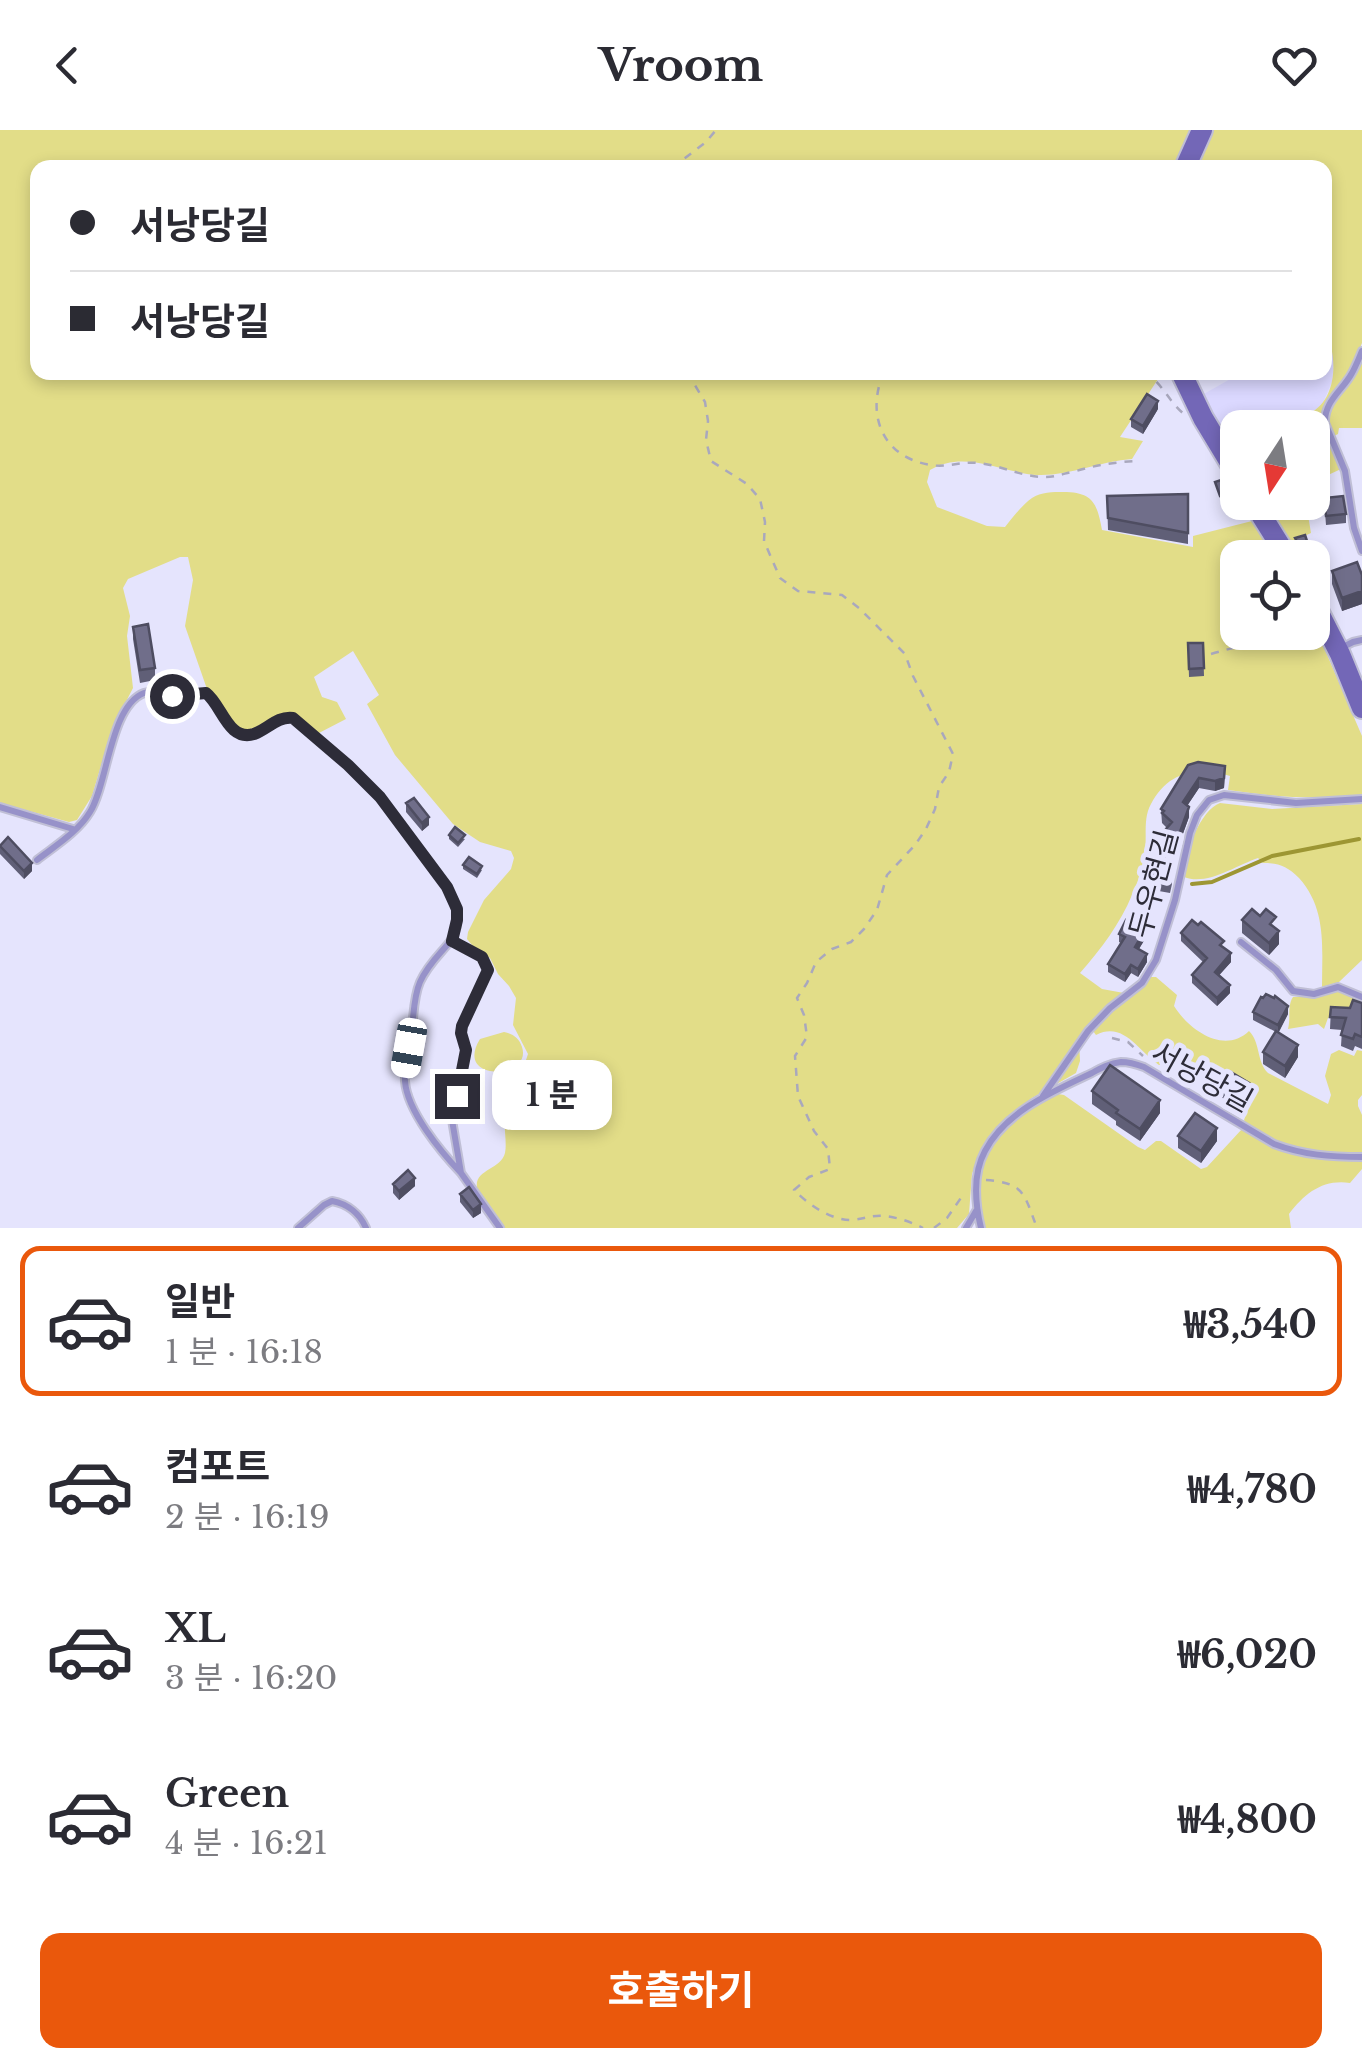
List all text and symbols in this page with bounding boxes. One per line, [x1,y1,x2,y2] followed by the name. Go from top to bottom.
[599,37,763,93] text: Vroom
[40,38,95,93] icon: back
[1267,38,1322,93] icon: heart
[130,202,270,249] text: 서낭당길
[130,298,270,345] text: 서낭당길
[1220,410,1330,520] north arrow
[1220,410,1330,650] map controls
[1220,540,1330,650] button: locate
[150,674,195,719] route start
[1121,826,1186,942] street label: 두우현길
[389,1016,429,1080] car
[1145,1034,1259,1120] street label: 서낭당길
[492,1061,612,1131] callout: 1 분
[435,1074,480,1119] route end
[526,1075,578,1115] text: 1 분
[45,1276,135,1366] icon: car
[165,1278,235,1325] text: 일반
[1184,1301,1317,1348] text: ₩3,540
[165,1332,323,1372] text: 1 분 · 16:18
[45,1441,135,1531] icon: car
[165,1443,270,1490] text: 컴포트
[1187,1466,1317,1513] text: ₩4,780
[165,1497,330,1537] text: 2 분 · 16:19
[165,1605,226,1652] text: XL
[45,1606,135,1696] icon: car
[1178,1631,1317,1678] text: ₩6,020
[165,1658,337,1698] text: 3 분 · 16:20
[165,1770,289,1817] text: Green
[45,1771,135,1861] icon: car
[1178,1796,1317,1843] text: ₩4,800
[165,1823,328,1863] text: 4 분 · 16:21
[40,1933,1322,2048] button: 호출하기

